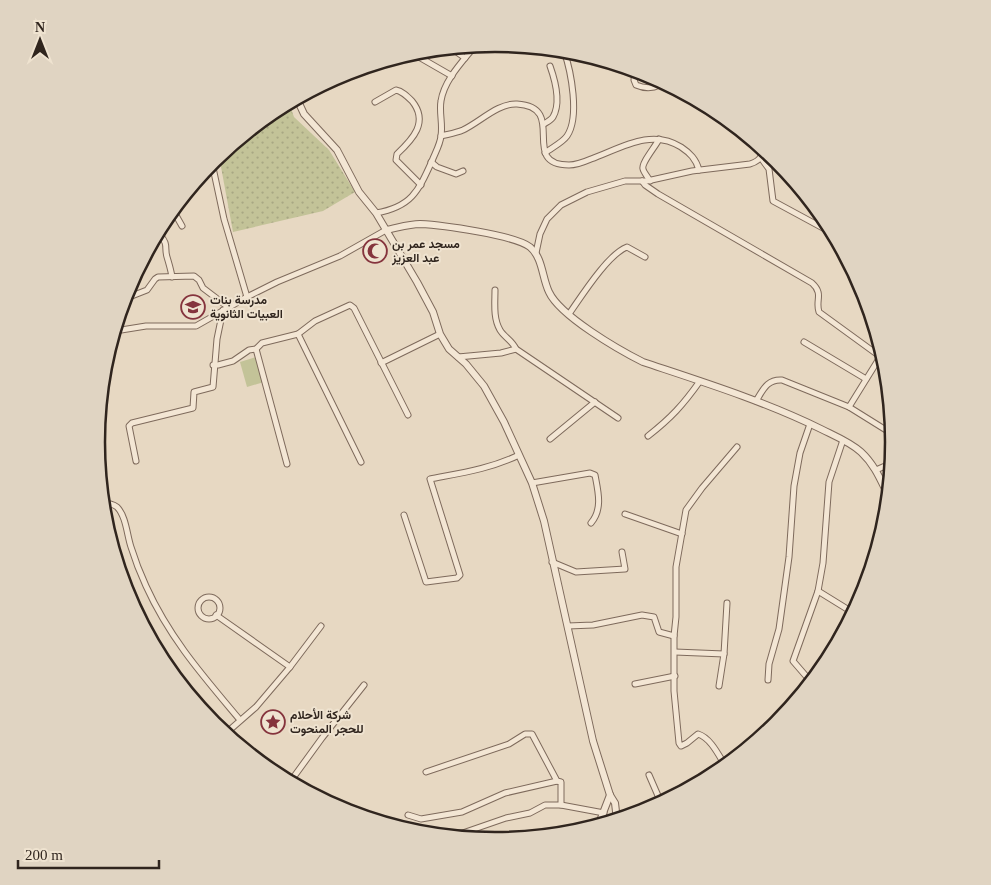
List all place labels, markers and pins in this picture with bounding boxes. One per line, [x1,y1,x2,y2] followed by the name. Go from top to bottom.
[391,237,460,266] place label: مسجد عمر بن عبد العزيز
[362,238,388,264] mosque icon: مسجد عمر بن عبد العزيز
[210,293,283,322] place label: مدرسة بنات العبيات الثانوية
[180,294,206,320] school or university icon: مدرسة بنات العبيات الثانوية
[290,708,364,737] place label: شركة الأحلام للحجر المنحوت
[260,709,286,735] place icon: شركة الأحلام للحجر المنحوت

